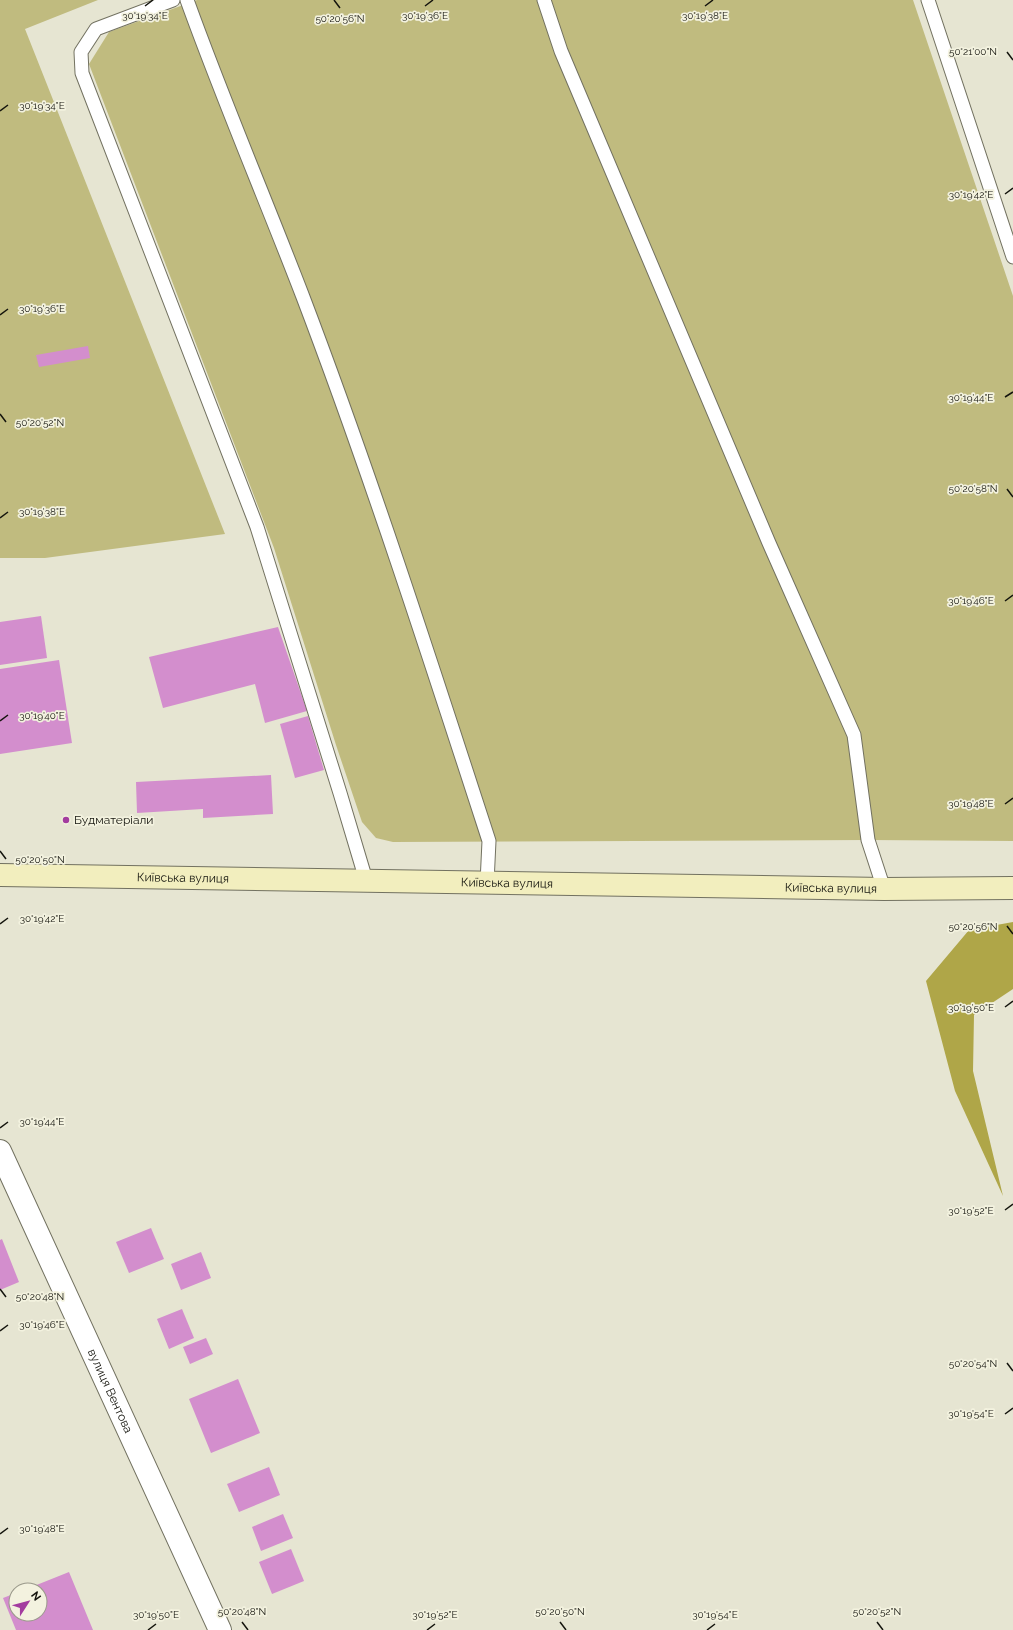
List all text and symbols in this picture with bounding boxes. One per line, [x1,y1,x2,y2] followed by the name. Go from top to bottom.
[122,10,168,21] text: 30°19'34"E
[402,10,448,21] text: 30°19'36"E
[682,10,728,21] text: 30°19'38"E
[315,13,365,24] text: 50°20'56"N
[949,46,997,57] text: 50°21'00"N
[19,100,65,111] text: 30°19'34"E
[949,189,993,200] text: 30°19'42"E
[19,303,65,314] text: 30°19'36"E
[949,392,993,403] text: 30°19'44"E
[16,417,64,428] text: 50°20'52"N
[948,483,998,494] text: 50°20'58"N
[19,506,65,517] text: 30°19'38"E
[948,595,994,606] text: 30°19'46"E
[19,710,65,721] text: 30°19'40"E
[948,798,994,809] text: 30°19'48"E
[74,813,153,827] place label: Будматеріали
[61,815,71,825] marker: Будматеріали
[15,854,65,865] text: 50°20'50"N
[137,870,229,886] street label: Київська вулиця
[461,875,553,891] street label: Київська вулиця
[785,880,877,896] street label: Київська вулиця
[20,913,64,924] text: 30°19'42"E
[948,921,998,932] text: 50°20'56"N
[948,1002,994,1013] text: 30°19'50"E
[20,1116,64,1127] text: 30°19'44"E
[948,1205,994,1216] text: 30°19'52"E
[16,1291,64,1302] text: 50°20'48"N
[19,1319,65,1330] text: 30°19'46"E
[85,1347,136,1435] street label: вулиця Вентова
[949,1358,997,1369] text: 50°20'54"N
[948,1408,994,1419] text: 30°19'54"E
[19,1523,65,1534] text: 30°19'48"E
[8,1582,48,1622] north arrow
[28,1589,43,1604] text: N
[218,1606,266,1617] text: 50°20'48"N
[535,1606,585,1617] text: 50°20'50"N
[853,1606,901,1617] text: 50°20'52"N
[133,1609,179,1620] text: 30°19'50"E
[412,1609,458,1620] text: 30°19'52"E
[692,1609,738,1620] text: 30°19'54"E

